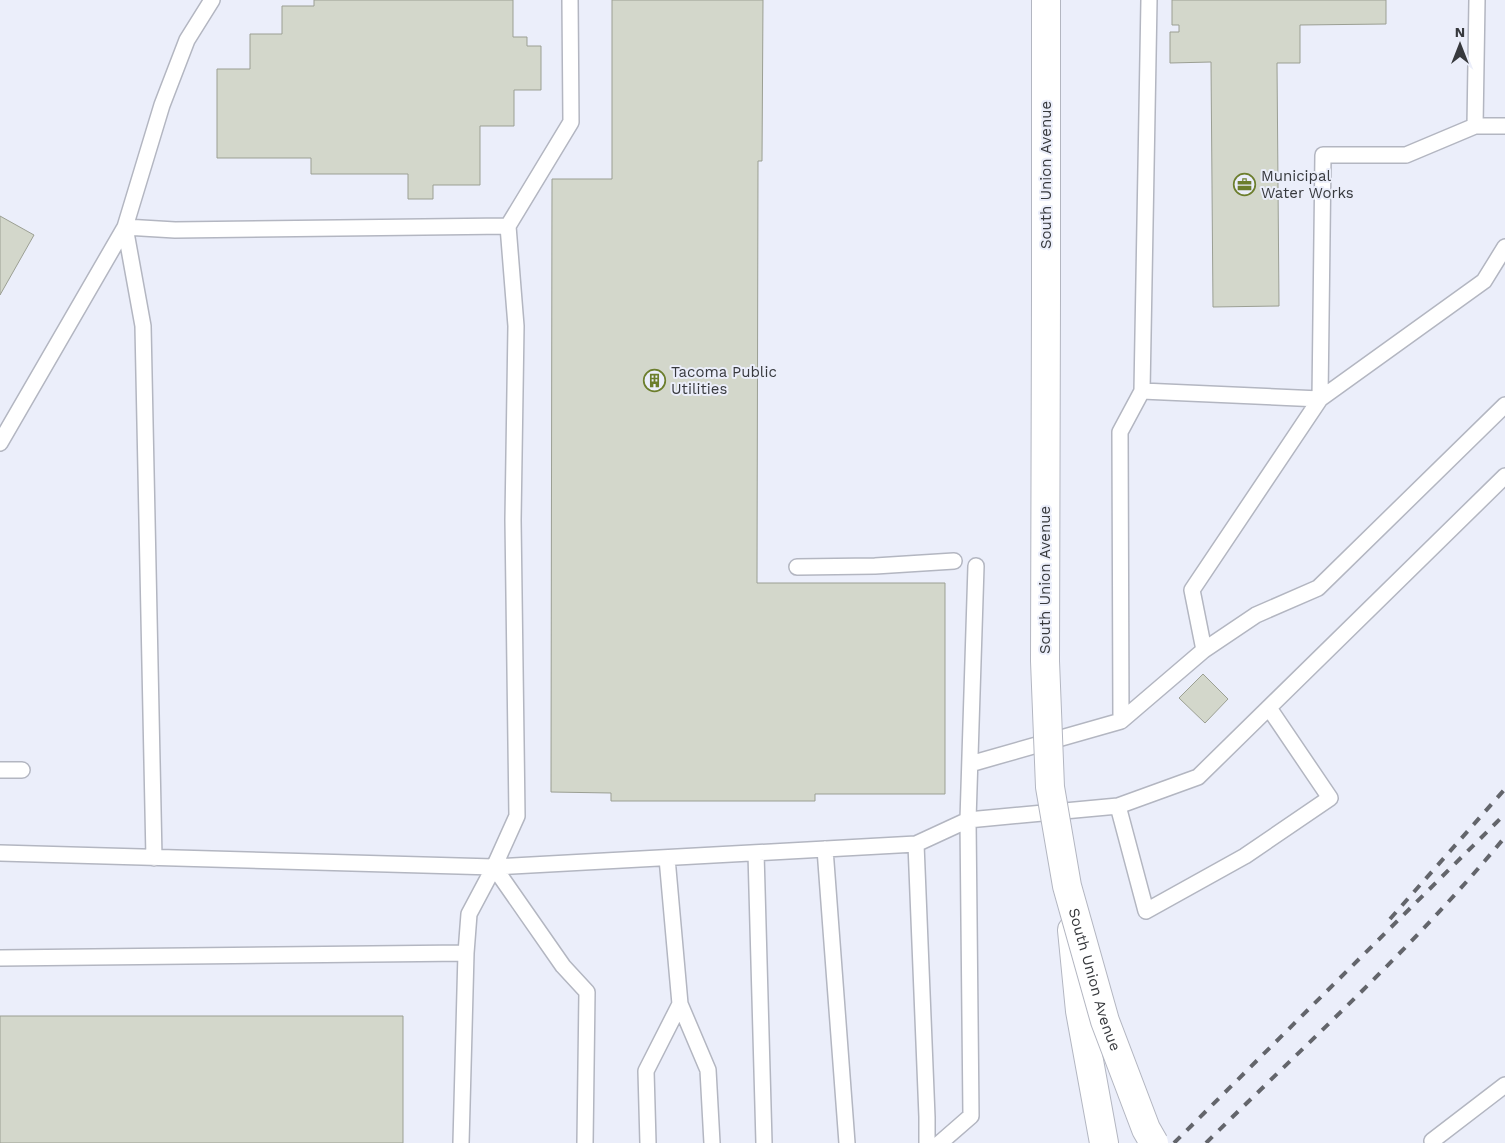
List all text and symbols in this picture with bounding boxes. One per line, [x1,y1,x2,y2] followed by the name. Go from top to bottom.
[1435,20,1485,70] north arrow
[1455,24,1465,40] text: N
[1037,101,1055,249] street label: South Union Avenue
[1261,167,1354,202] place label: Municipal Water Works
[1233,173,1257,197] office icon: Municipal Water Works
[671,363,777,398] place label: Tacoma Public Utilities
[643,369,667,393] building icon: Tacoma Public Utilities
[1036,506,1054,654] street label: South Union Avenue
[1065,906,1125,1054] street label: South Union Avenue

